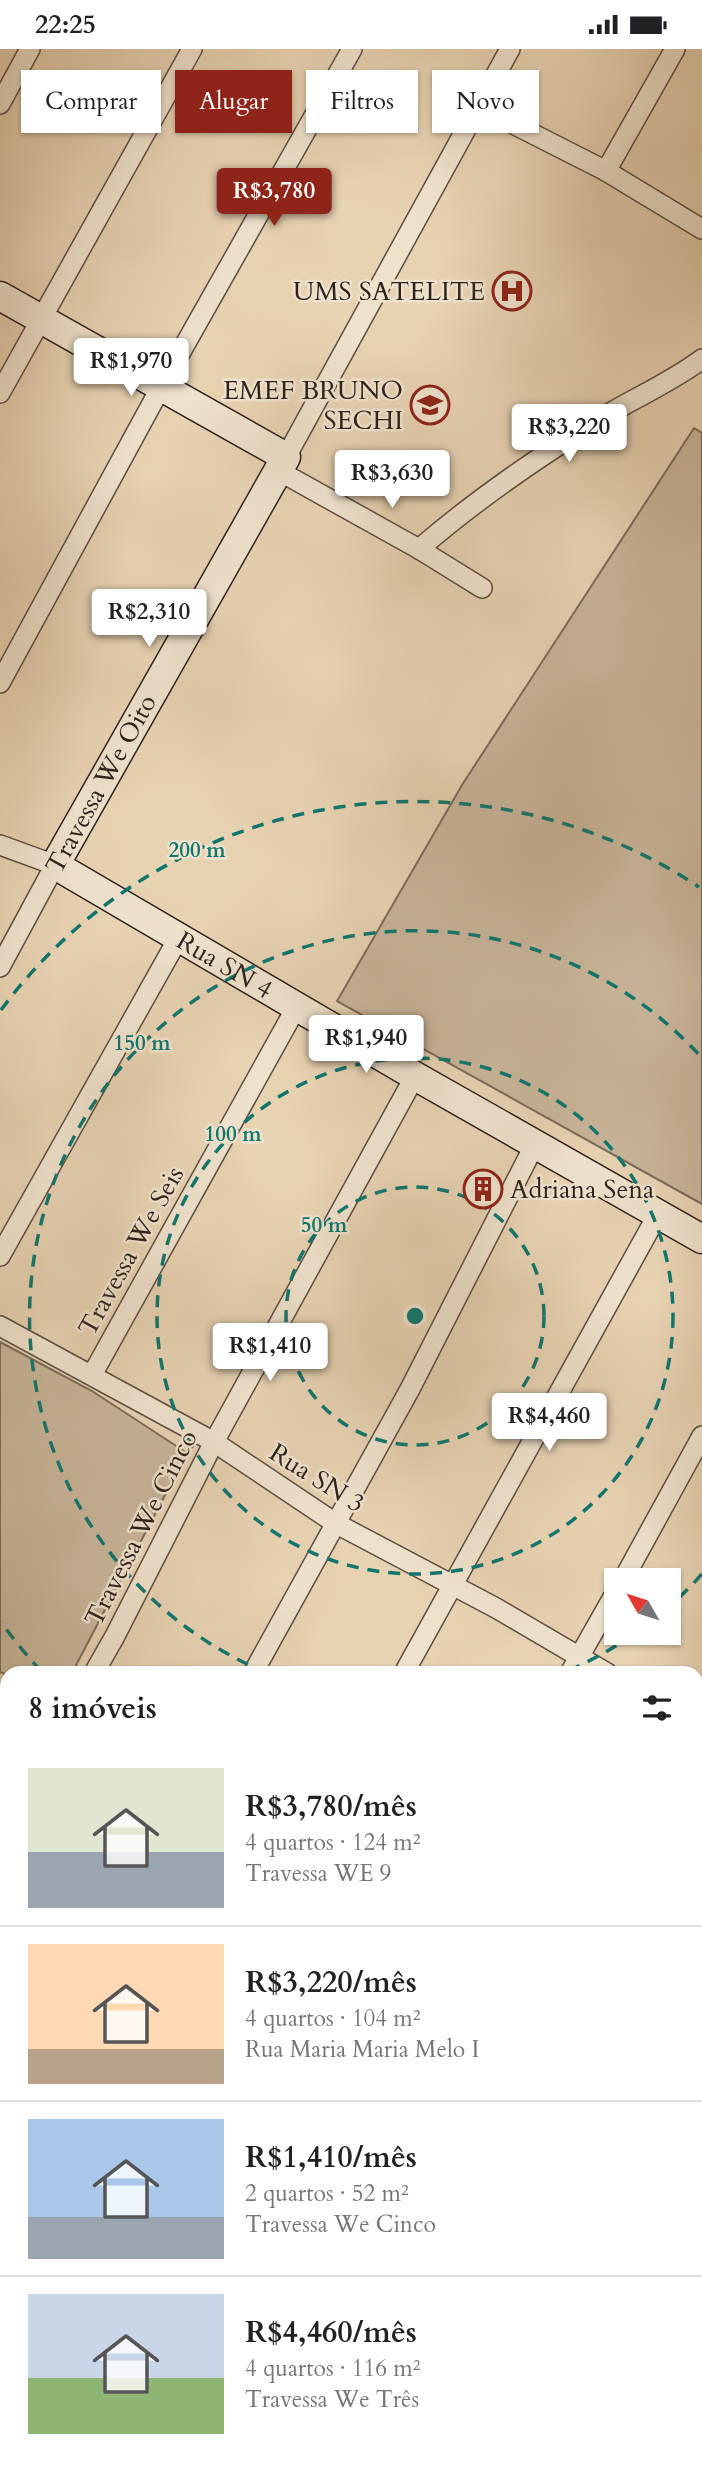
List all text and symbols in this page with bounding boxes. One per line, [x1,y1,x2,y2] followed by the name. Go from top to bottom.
[35,7,96,42] text: 22:25
[21,70,161,133] chip: Comprar
[175,70,292,133] chip: Alugar
[306,70,418,133] chip: Filtros
[432,70,539,133] chip: Novo
[209,169,339,228] pin: R$3,780
[233,175,315,206] text: R$3,780
[491,270,533,312] hospital icon: UMS SATELITE
[293,274,485,309] place label: UMS SATELITE
[66,339,196,398] pin: R$1,970
[90,345,172,376] text: R$1,970
[223,373,403,438] place label: EMEF BRUNO SECHI
[409,384,451,426] school or university icon: EMEF BRUNO SECHI
[504,405,634,464] pin: R$3,220
[528,411,610,442] text: R$3,220
[327,451,457,510] pin: R$3,630
[351,457,433,488] text: R$3,630
[84,589,214,649] pin: R$2,310
[108,596,190,627] text: R$2,310
[37,688,165,880] street label: Travessa We Oito
[168,836,226,865] text: 200 m
[170,923,280,1006] street label: Rua SN 4
[301,1016,431,1075] pin: R$1,940
[325,1022,407,1053] text: R$1,940
[113,1029,171,1058] text: 150 m
[204,1120,262,1149] text: 100 m
[70,1160,192,1342] street label: Travessa We Seis
[462,1168,504,1210] building icon: Adriana Sena
[510,1172,654,1207] place label: Adriana Sena
[301,1211,348,1240] text: 50 m
[403,1304,427,1328] centre of rings
[205,1323,335,1383] pin: R$1,410
[229,1330,311,1361] text: R$1,410
[484,1393,614,1453] pin: R$4,460
[508,1400,590,1431] text: R$4,460
[76,1424,206,1632] street label: Travessa We Cinco
[263,1435,371,1521] street label: Rua SN 3
[604,1568,681,1645] north arrow
[604,1568,681,1645] map controls
[28,1688,157,1729] text: 8 imóveis
[638,1689,676,1727] icon: filters
[245,1786,417,1827] text: R$3,780/mês
[84,1796,168,1880] icon: home
[245,1827,420,1858] text: 4 quartos · 124 m²
[245,1858,391,1889] text: Travessa WE 9
[245,1962,417,2003] text: R$3,220/mês
[84,1972,168,2056] icon: home
[245,2003,420,2034] text: 4 quartos · 104 m²
[245,2034,479,2065] text: Rua Maria Maria Melo I
[245,2137,417,2178] text: R$1,410/mês
[84,2147,168,2231] icon: home
[245,2178,409,2209] text: 2 quartos · 52 m²
[245,2209,436,2240] text: Travessa We Cinco
[245,2312,417,2353] text: R$4,460/mês
[84,2322,168,2406] icon: home
[245,2353,420,2384] text: 4 quartos · 116 m²
[245,2384,419,2415] text: Travessa We Três

